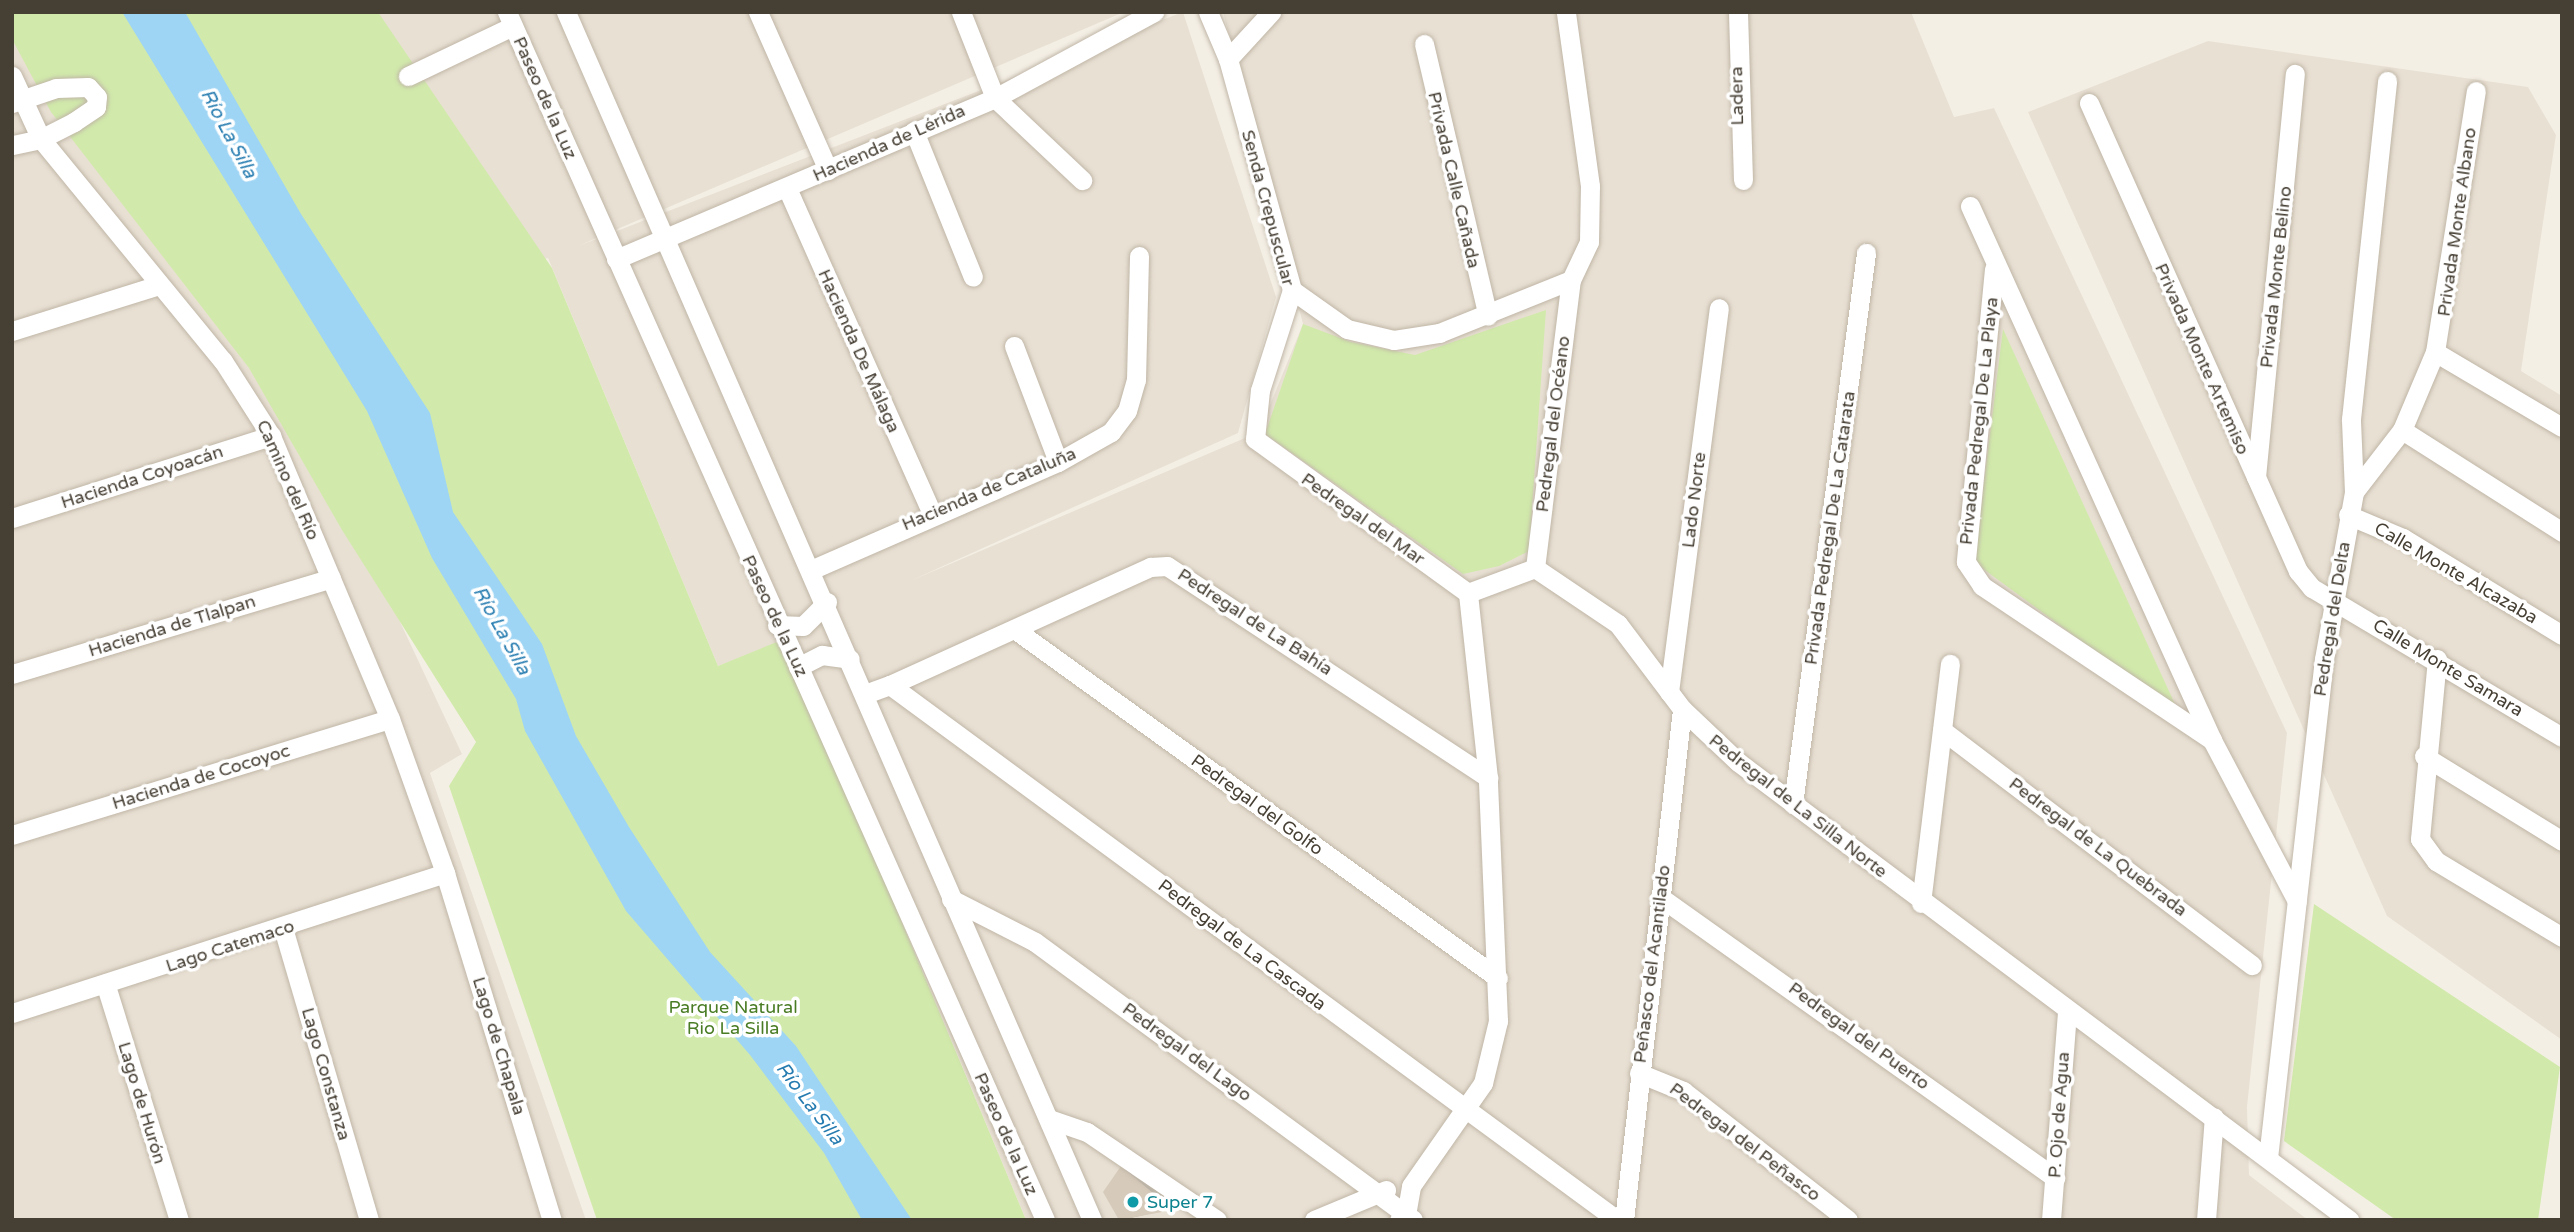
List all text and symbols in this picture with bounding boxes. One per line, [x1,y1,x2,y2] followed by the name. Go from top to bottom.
[508,33,582,163] street label: Paseo de la Luz
[1726,66,1748,126] street label: Ladera
[195,86,261,182] water label: Río La Silla
[1423,90,1485,270] street label: Privada Calle Cañada
[809,100,969,186] street label: Hacienda de Lérida
[2433,126,2481,318] street label: Privada Monte Albano
[1237,128,1299,288] street label: Senda Crepuscular
[2256,185,2296,369] street label: Privada Monte Belino
[2150,260,2254,458] street label: Privada Monte Artemiso
[813,266,905,436] street label: Hacienda De Málaga
[1955,296,2003,546] street label: Privada Pedregal De La Playa
[1531,335,1575,513] street label: Pedregal del Océano
[1800,390,1860,666] street label: Privada Pedregal De La Catarata
[252,417,324,543] street label: Camino del Río
[58,441,226,513] street label: Hacienda Coyoacán
[899,442,1079,536] street label: Hacienda de Cataluña
[1677,451,1711,549] street label: Lado Norte
[1297,468,1429,570] street label: Pedregal del Mar
[2371,517,2541,629] street label: Calle Monte Alcazaba
[2309,540,2355,698] street label: Pedregal del Delta
[737,552,813,680] street label: Paseo de la Luz
[1173,564,1337,680] street label: Pedregal de La Bahía
[467,583,535,679] water label: Río La Silla
[86,590,258,662] street label: Hacienda de Tlalpan
[2369,615,2527,721] street label: Calle Monte Samara
[1705,730,1891,882] street label: Pedregal de La Silla Norte
[109,740,293,814] street label: Hacienda de Cocoyoc
[1187,750,1327,860] street label: Pedregal del Golfo
[2005,773,2191,921] street label: Pedregal de La Quebrada
[1629,864,1675,1064] street label: Peñasco del Acantilado
[1154,875,1330,1015] street label: Pedregal de La Cascada
[163,915,297,977] street label: Lago Catemaco
[468,974,530,1118] street label: Lago de Chapala
[1784,978,1934,1094] street label: Pedregal del Puerto
[668,997,798,1040] park label: Parque Natural Rio La Silla
[1118,998,1256,1106] street label: Pedregal del Lago
[297,1005,355,1143] street label: Lago Constanza
[113,1039,171,1167] street label: Lago de Hurón
[2044,1051,2074,1179] street label: P. Ojo de Agua
[770,1058,848,1150] water label: Río La Silla
[969,1069,1043,1199] street label: Paseo de la Luz
[1665,1078,1825,1206] street label: Pedregal del Peñasco
[1147,1191,1213,1213] place label: Super 7
[1125,1194,1141,1210] marker: Super 7

